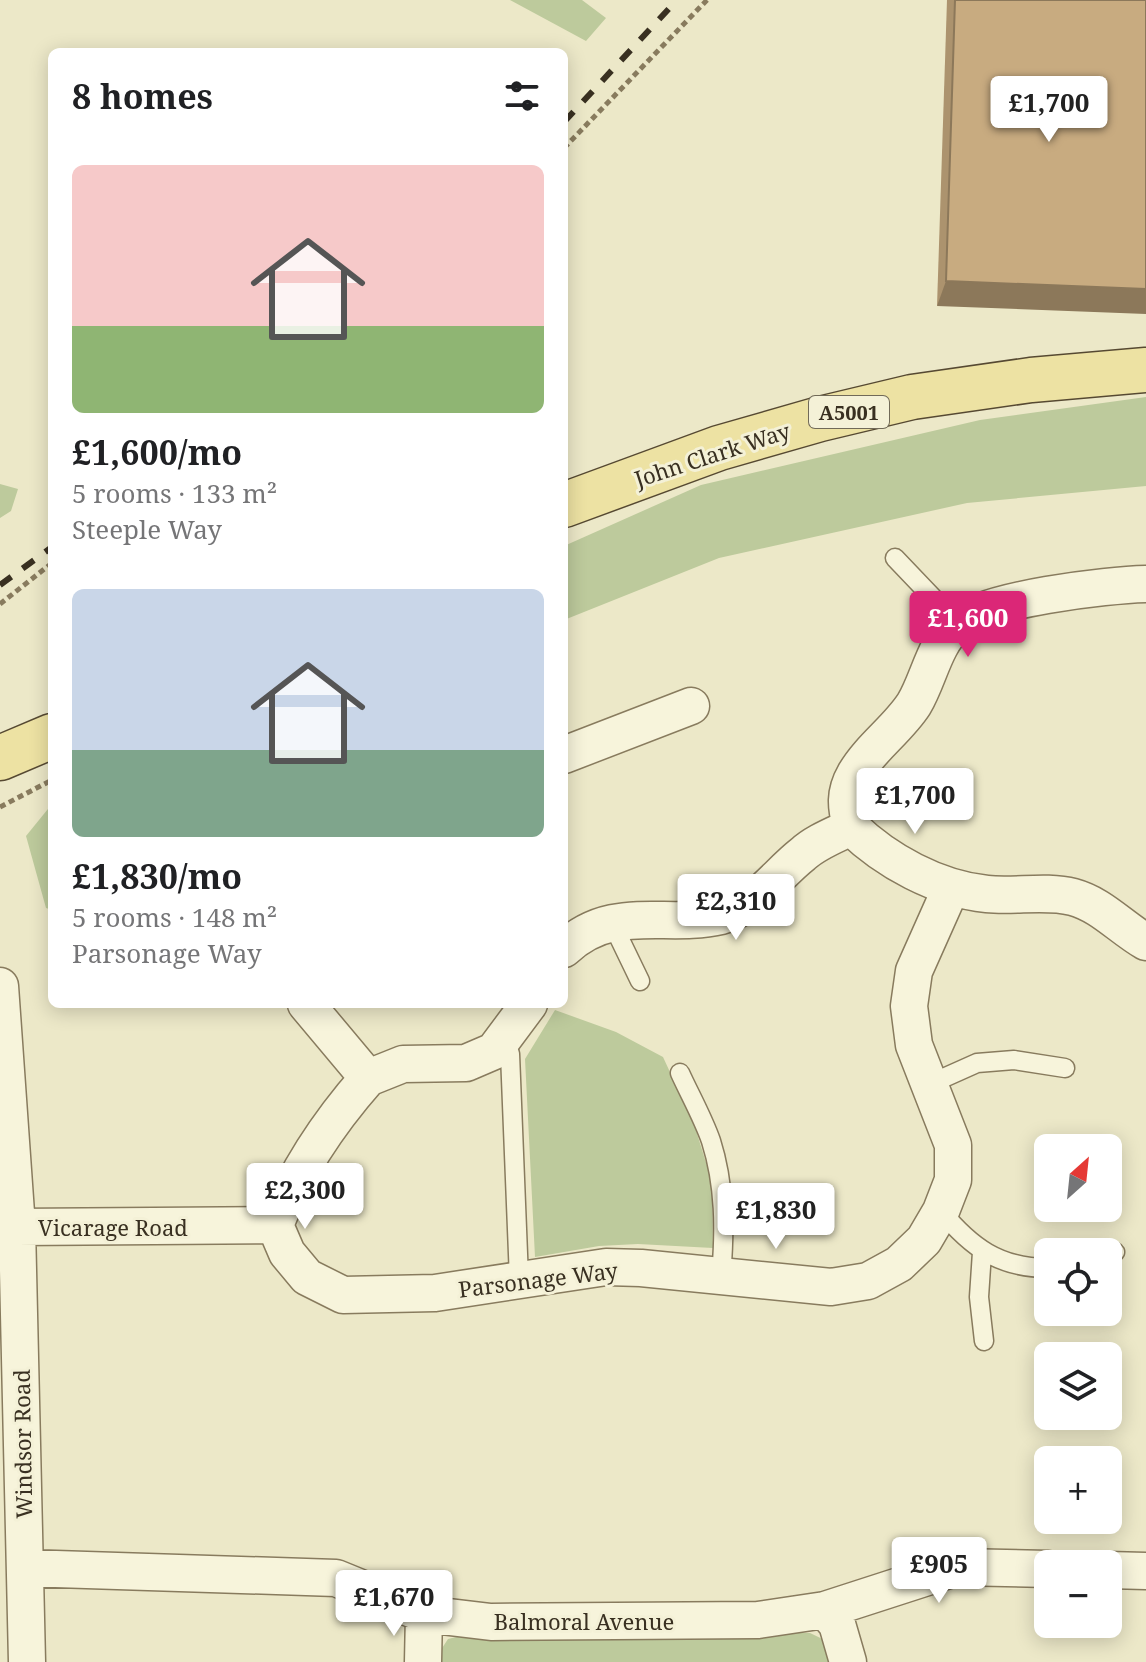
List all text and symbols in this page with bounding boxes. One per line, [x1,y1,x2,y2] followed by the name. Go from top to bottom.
[72,73,213,119] text: 8 homes
[500,74,544,118] icon: filters
[984,76,1114,144] pin: £1,700
[1009,84,1089,120] text: £1,700
[236,217,380,361] icon: home
[809,396,889,428] road number: A5001
[629,415,794,494] street label: John Clark Way
[72,429,242,475] text: £1,600/mo
[72,475,277,511] text: 5 rooms · 133 m²
[72,511,222,547] text: Steeple Way
[903,591,1033,659] pin: £1,600
[928,599,1008,635] text: £1,600
[236,641,380,785] icon: home
[850,768,980,836] pin: £1,700
[875,776,955,812] text: £1,700
[72,853,242,899] text: £1,830/mo
[671,874,801,942] pin: £2,310
[696,882,776,918] text: £2,310
[72,899,277,935] text: 5 rooms · 148 m²
[72,935,262,971] text: Parsonage Way
[1034,1134,1122,1222] north arrow
[1034,1134,1122,1638] map controls
[240,1163,370,1231] pin: £2,300
[265,1171,345,1207] text: £2,300
[711,1183,841,1251] pin: £1,830
[736,1191,816,1227] text: £1,830
[38,1212,188,1242] street label: Vicarage Road
[1034,1238,1122,1326] button: locate
[457,1254,620,1304] street label: Parsonage Way
[1034,1342,1122,1430] button: layers
[6,1369,38,1519] street label: Windsor Road
[1034,1446,1122,1534] button: +
[892,1537,986,1605] pin: £905
[910,1545,968,1581] text: £905
[1034,1550,1122,1638] button: −
[329,1570,459,1638] pin: £1,670
[354,1578,434,1614] text: £1,670
[494,1606,674,1636] street label: Balmoral Avenue

